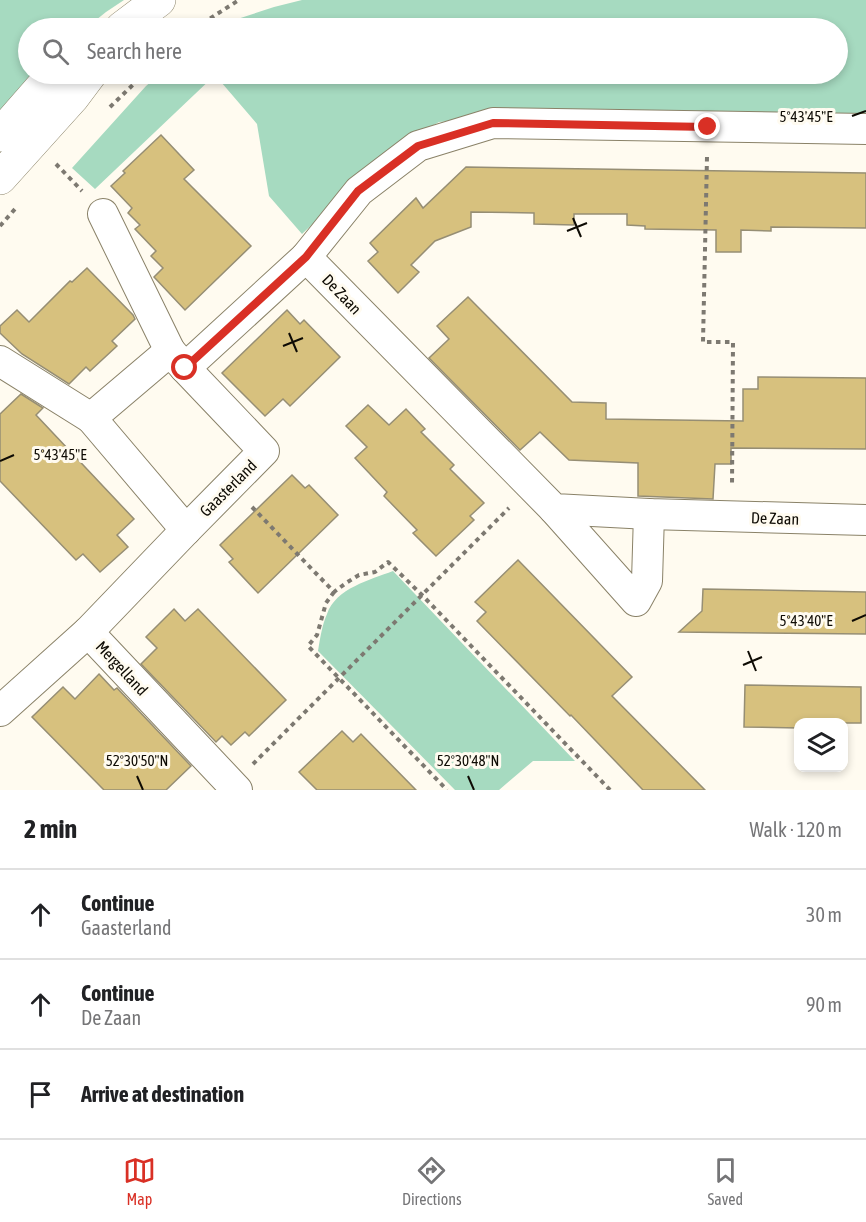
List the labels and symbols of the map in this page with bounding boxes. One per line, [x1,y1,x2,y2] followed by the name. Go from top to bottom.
[779,108,833,125] text: 5°43'45"E
[694,113,720,139] route end
[319,270,365,318] street label: De Zaan
[171,354,197,380] route start
[33,446,87,463] text: 5°43'45"E
[196,456,260,520] street label: Gaasterland
[751,508,799,528] street label: De Zaan
[779,612,833,629] text: 5°43'40"E
[92,637,152,699] street label: Mergelland
[106,752,168,769] text: 52°30'50"N
[437,752,499,769] text: 52°30'48"N

